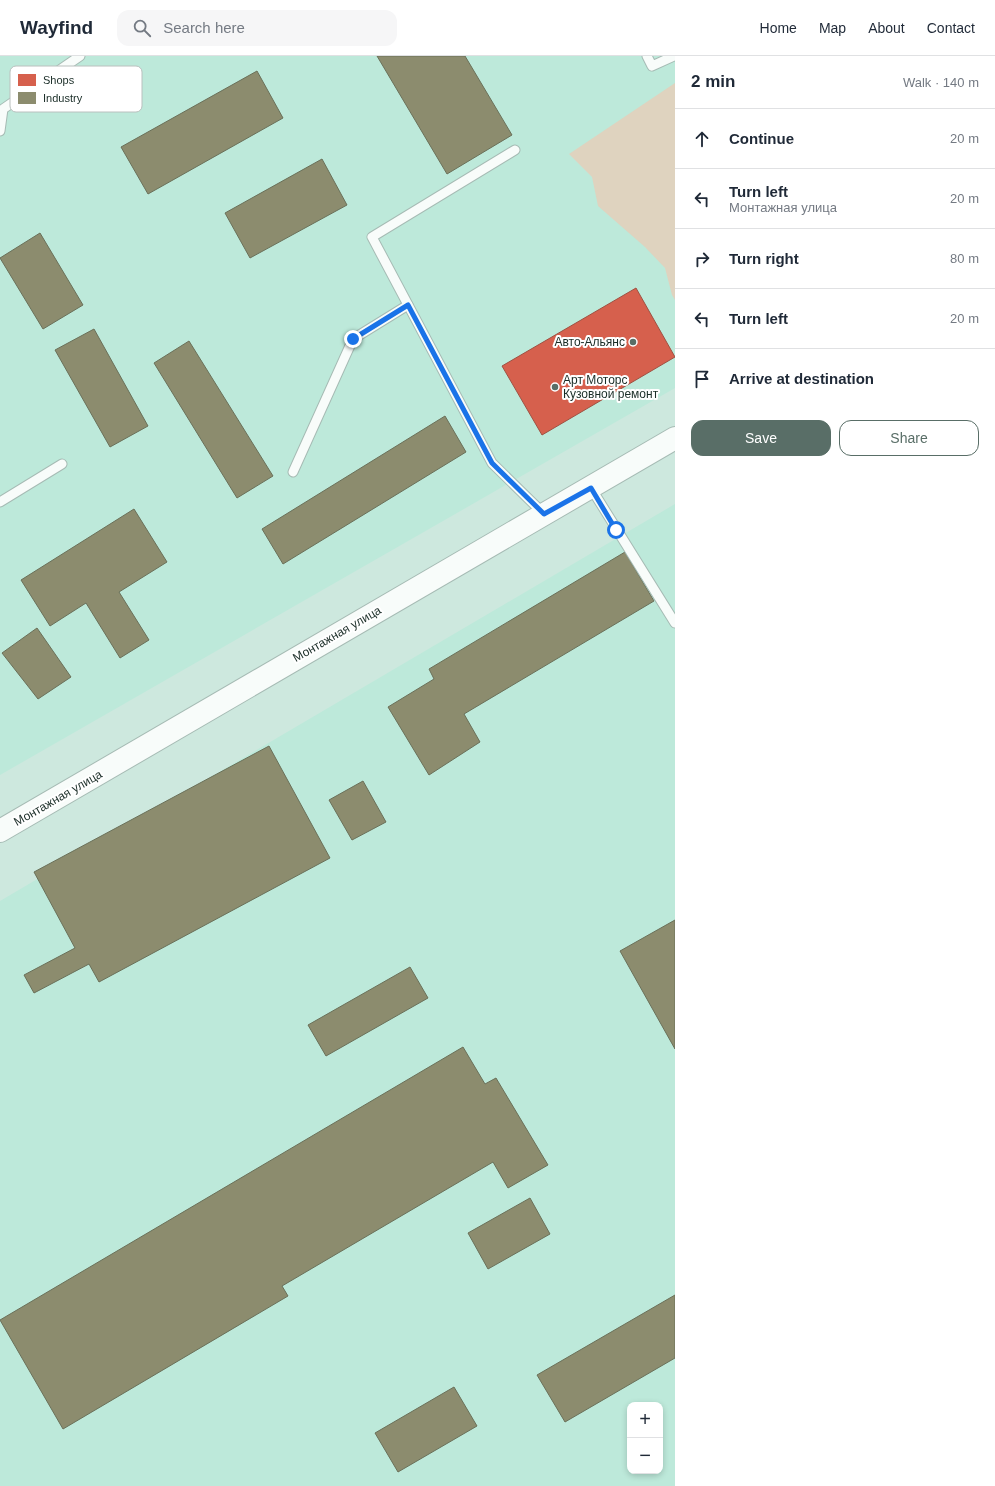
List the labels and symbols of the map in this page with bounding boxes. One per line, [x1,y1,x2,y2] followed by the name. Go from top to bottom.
[10,66,142,112] legend
[43,74,75,86] text: Shops
[43,92,83,104] text: Industry
[344,330,362,348] route end
[554,335,625,349] place label: Авто-Альянс
[628,337,638,347] marker: Авто-Альянс
[563,373,659,401] place label: Арт Моторс Кузовной ремонт
[550,382,560,392] marker: Арт Моторс Кузовной ремонт
[607,521,625,539] route start
[290,603,384,665] street label: Монтажная улица
[11,767,105,829] street label: Монтажная улица

